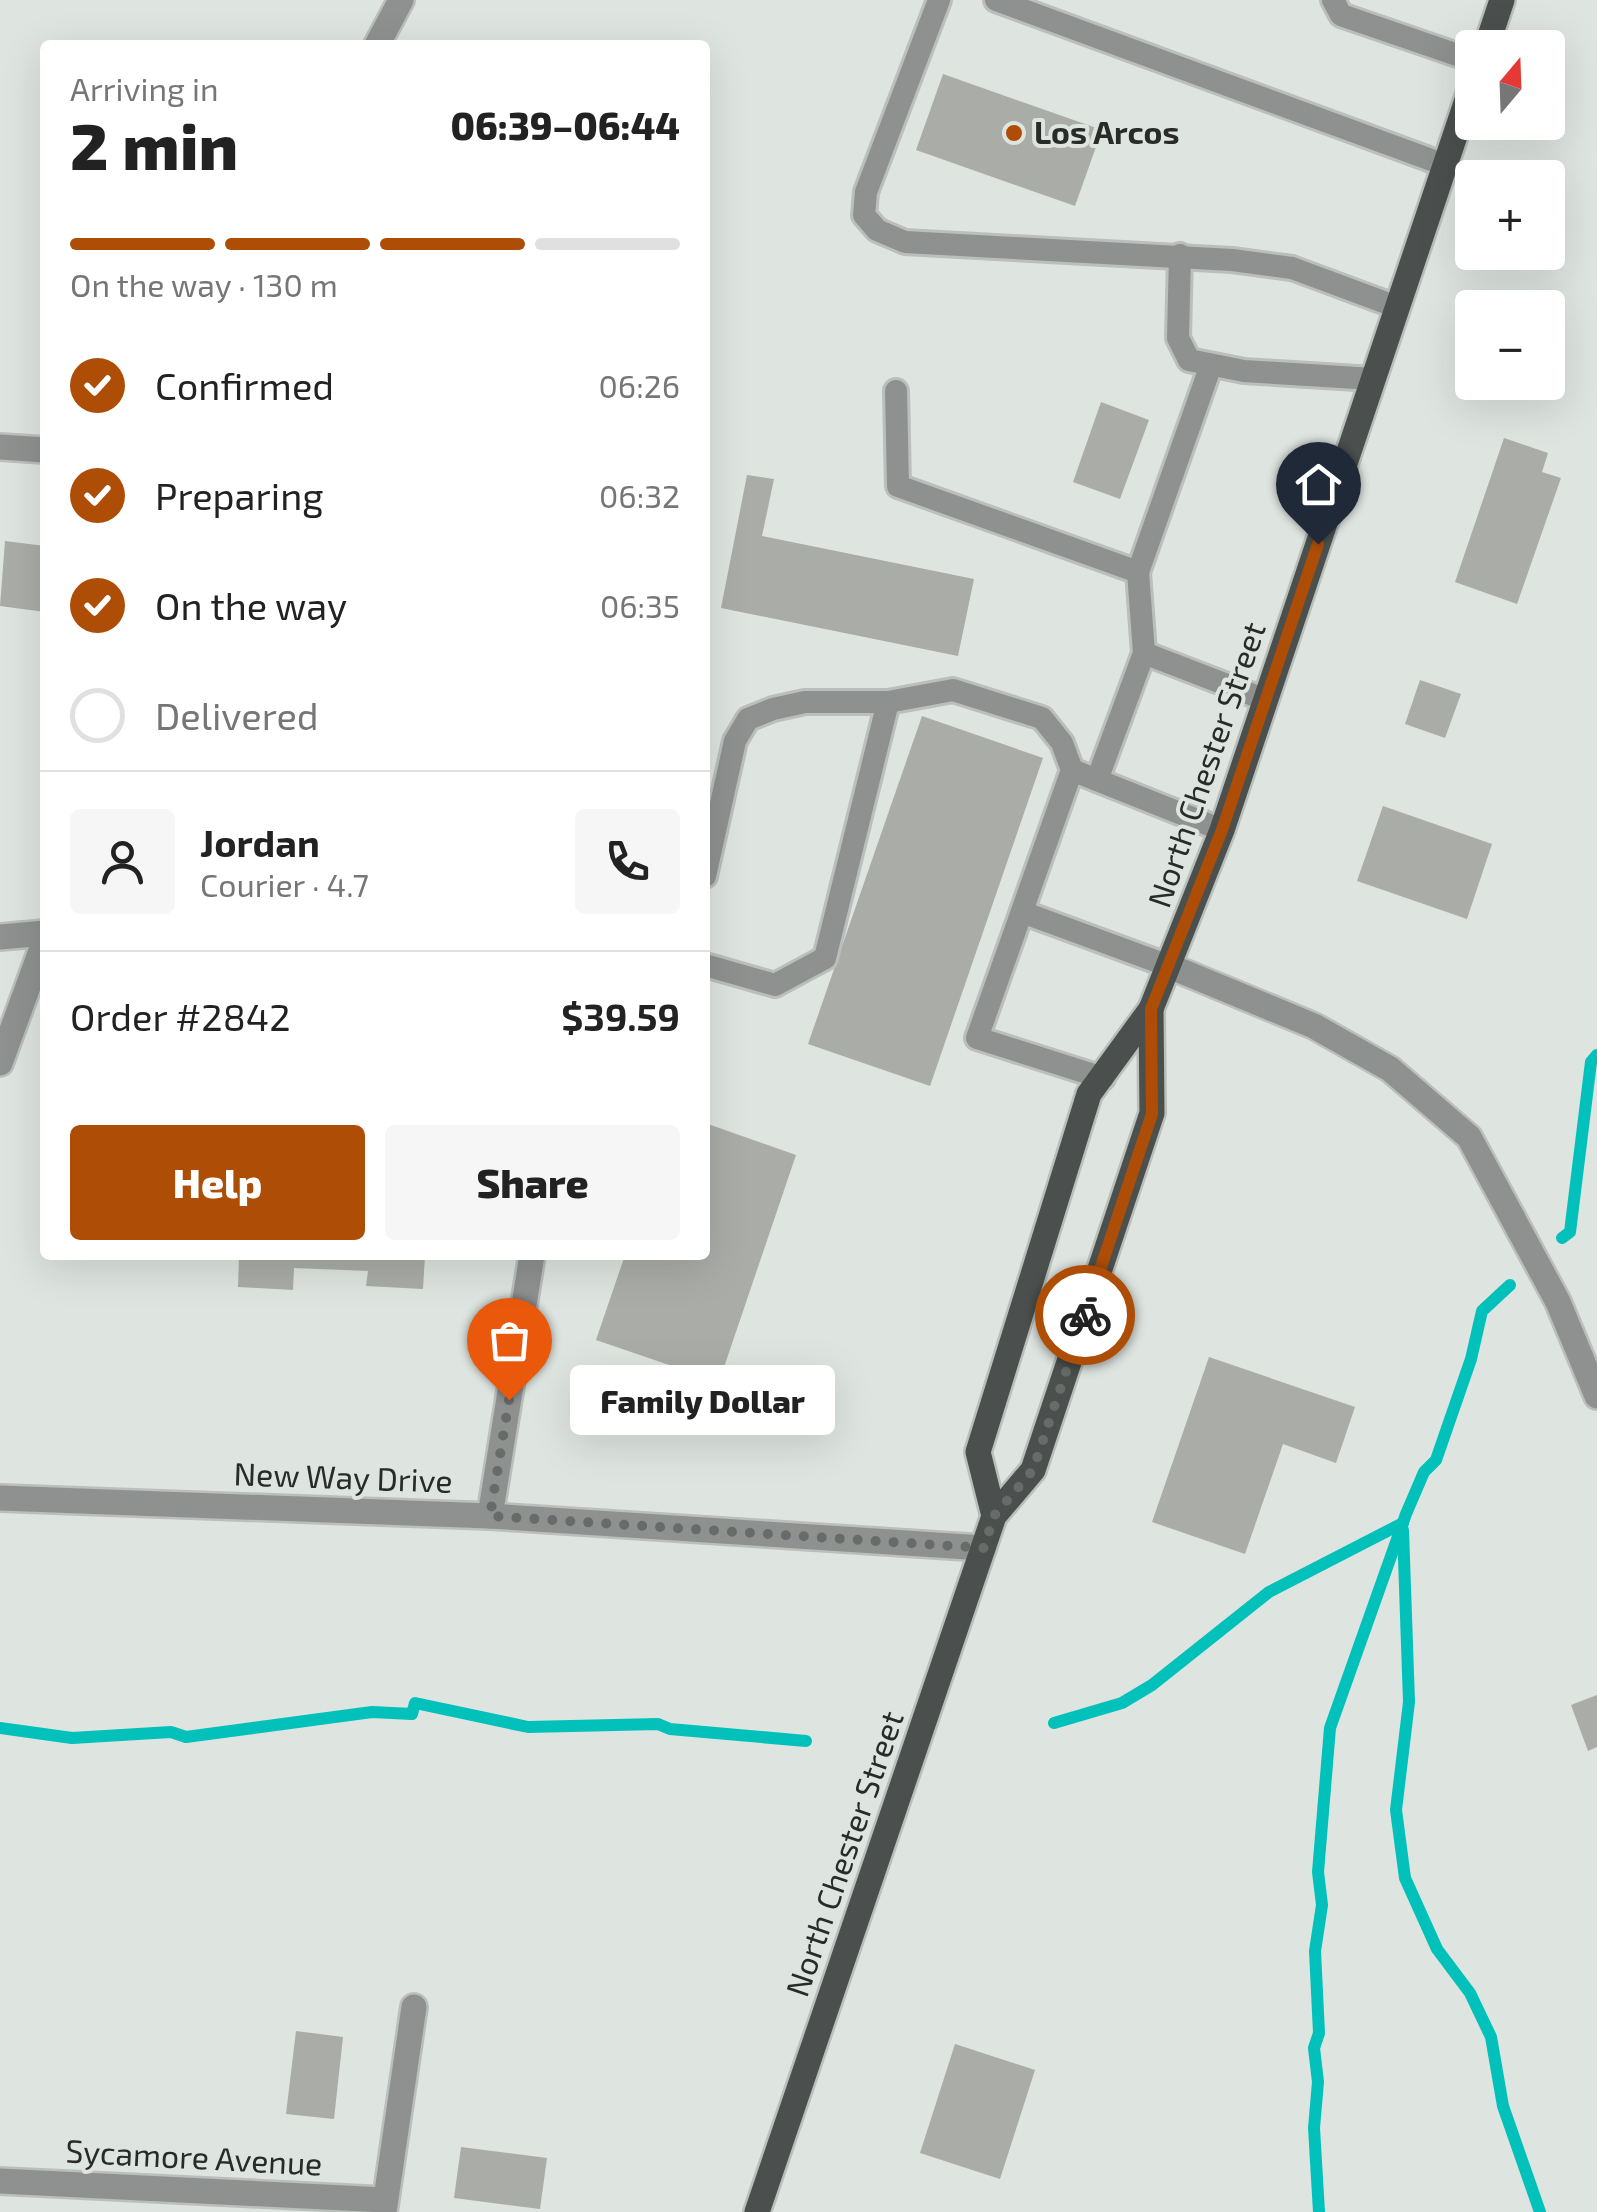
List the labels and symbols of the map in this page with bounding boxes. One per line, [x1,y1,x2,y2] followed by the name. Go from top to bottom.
[1455,30,1565,140] north arrow
[1034,112,1179,150] place label: Los Arcos
[1003,122,1025,144] marker: Los Arcos
[1276,442,1361,545] pin
[1138,617,1272,912] street label: North Chester Street
[1035,1265,1135,1365] courier
[467,1298,552,1401] pin
[569,1365,834,1435] callout: Family Dollar
[233,1453,453,1499] street label: New Way Drive
[776,1706,910,2001] street label: North Chester Street
[65,2130,323,2182] street label: Sycamore Avenue

